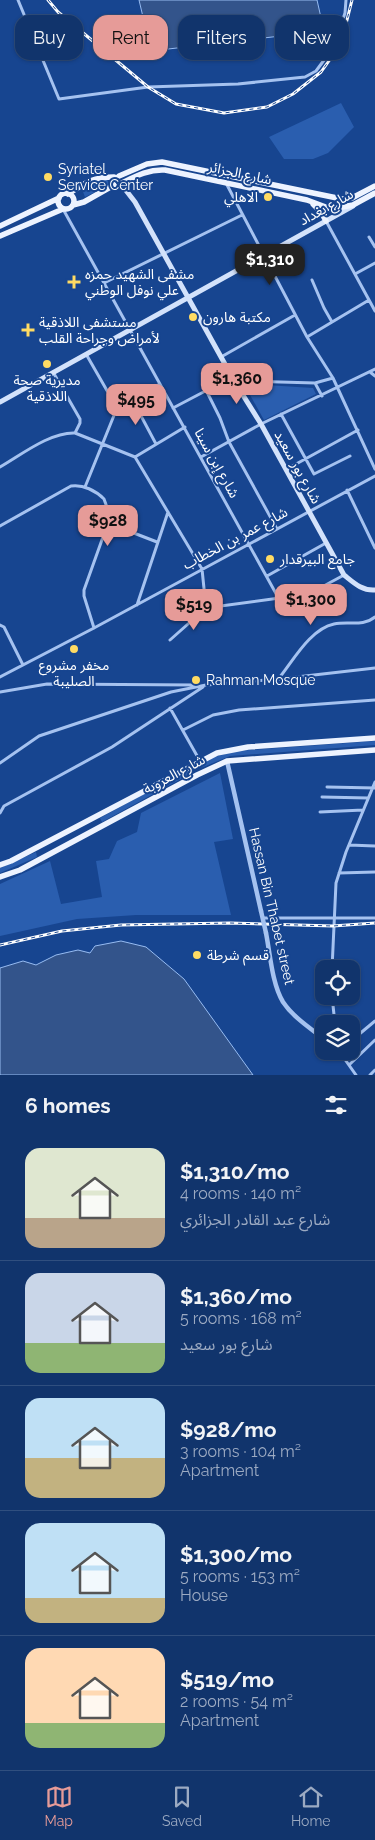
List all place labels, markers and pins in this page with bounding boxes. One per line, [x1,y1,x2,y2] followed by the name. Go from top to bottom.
[58,161,153,193] place label: Syriatel Service Center
[42,171,54,183] marker: Syriatel Service Center
[224,189,258,208] place label: الاهلي
[262,191,274,203] marker: الاهلي
[229,244,311,286] pin: $1,310
[85,266,194,301] place label: مشفى الشهيد حمزه علي نوفل الوطني
[67,275,81,289] marker: مشفى الشهيد حمزه علي نوفل الوطني
[203,309,271,326] place label: مكتبة هارون
[187,311,199,323] marker: مكتبة هارون
[39,314,160,347] place label: مستشفى اللاذقية لأمراض وجراحة القلب
[21,323,35,337] marker: مستشفى اللاذقية لأمراض وجراحة القلب
[41,358,53,370] marker: مديرية صحة اللاذقية
[196,362,278,405] pin: $1,360
[13,372,81,404] place label: مديرية صحة اللاذقية
[106,384,166,426] pin: $495
[78,504,138,547] pin: $928
[279,551,355,570] place label: جامع البيرقدار
[264,553,276,565] marker: جامع البيرقدار
[270,584,352,626] pin: $1,300
[164,588,224,631] pin: $519
[68,643,80,655] marker: مخفر مشروع الصليبة
[39,657,109,689] place label: مخفر مشروع الصليبة
[206,672,315,688] place label: Rahman Mosque
[190,674,202,686] marker: Rahman Mosque
[207,947,269,966] place label: قسم شرطة
[191,949,203,961] marker: قسم شرطة

